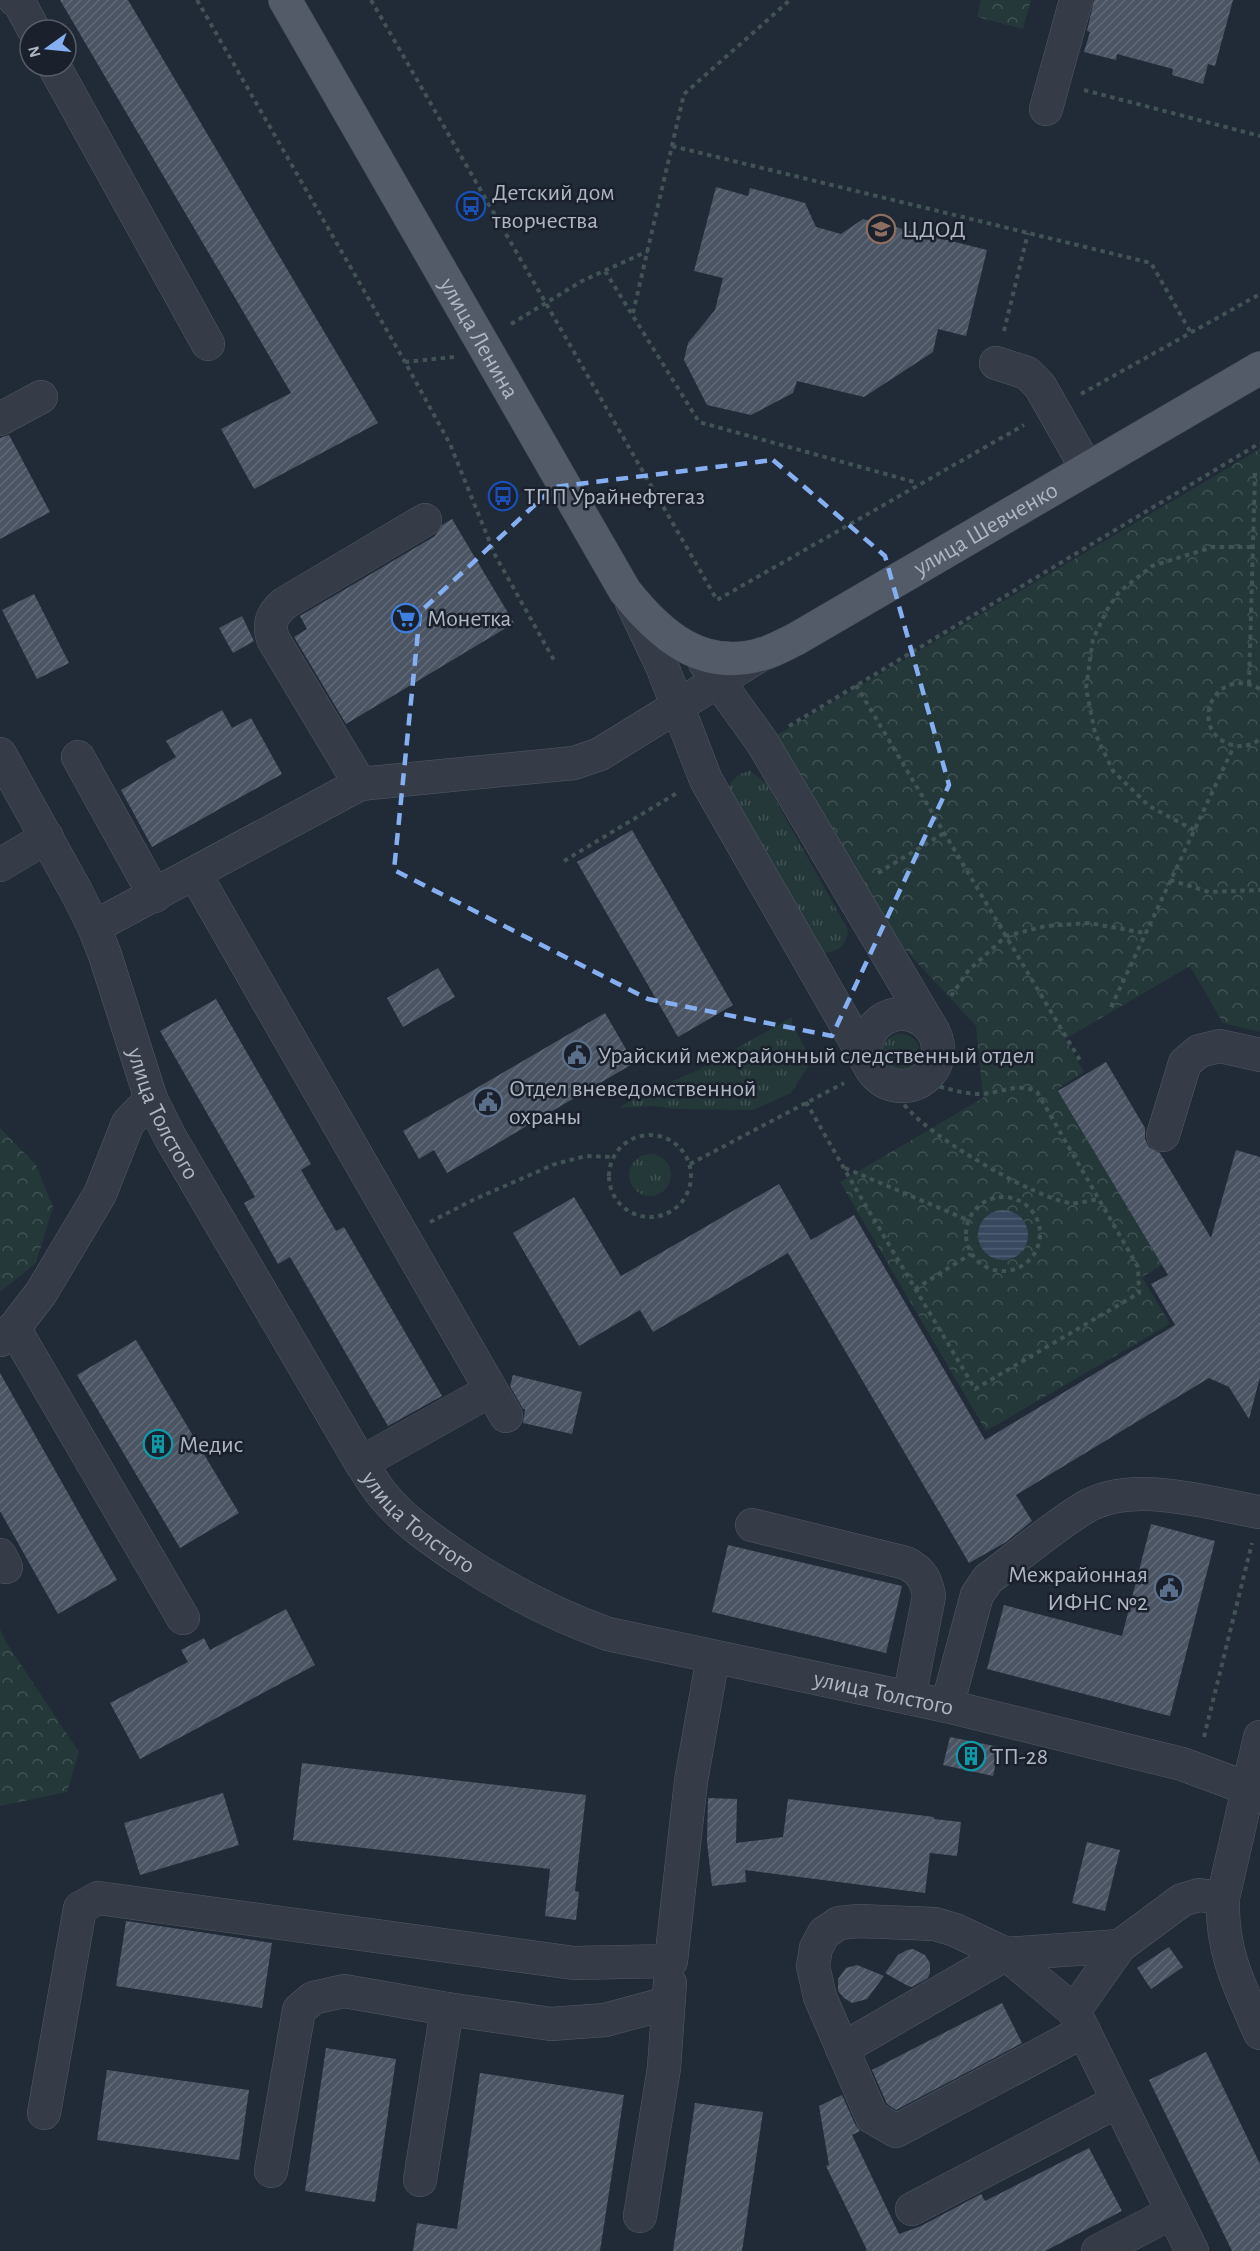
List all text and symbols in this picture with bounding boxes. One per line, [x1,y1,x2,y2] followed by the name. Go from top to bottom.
[18,18,78,78] north arrow
[25,44,44,59] text: N
[491,181,615,233] place label: Детский дом творчества
[455,190,487,222] bus stop icon: Детский дом творчества
[865,213,897,245] school or university icon: ЦДОД
[902,218,966,242] place label: ЦДОД
[434,273,523,403] street label: улица Ленина
[909,478,1062,581] street label: улица Шевченко
[487,480,519,512] bus stop icon: ТПП Урайнефтегаз
[524,485,705,509] place label: ТПП Урайнефтегаз
[390,602,422,634] supermarket icon: Монетка
[427,607,512,631] place label: Монетка
[561,1039,593,1071] public building icon: Урайский межрайонный следственный отдел
[122,1044,203,1184] street label: улица Толстого
[598,1044,1035,1068] place label: Урайский межрайонный следственный отдел
[509,1077,757,1129] place label: Отдел вневедомственной охраны
[472,1086,504,1118] public building icon: Отдел вневедомственной охраны
[142,1428,174,1460] building icon: Медис
[179,1433,244,1457] place label: Медис
[356,1466,479,1578] street label: улица Толстого
[1008,1563,1148,1615] place label: Межрайонная ИФНС №2
[1153,1572,1185,1604] public building icon: Межрайонная ИФНС №2
[810,1667,956,1720] street label: улица Толстого
[955,1740,987,1772] building icon: ТП-28
[992,1745,1048,1769] place label: ТП-28

